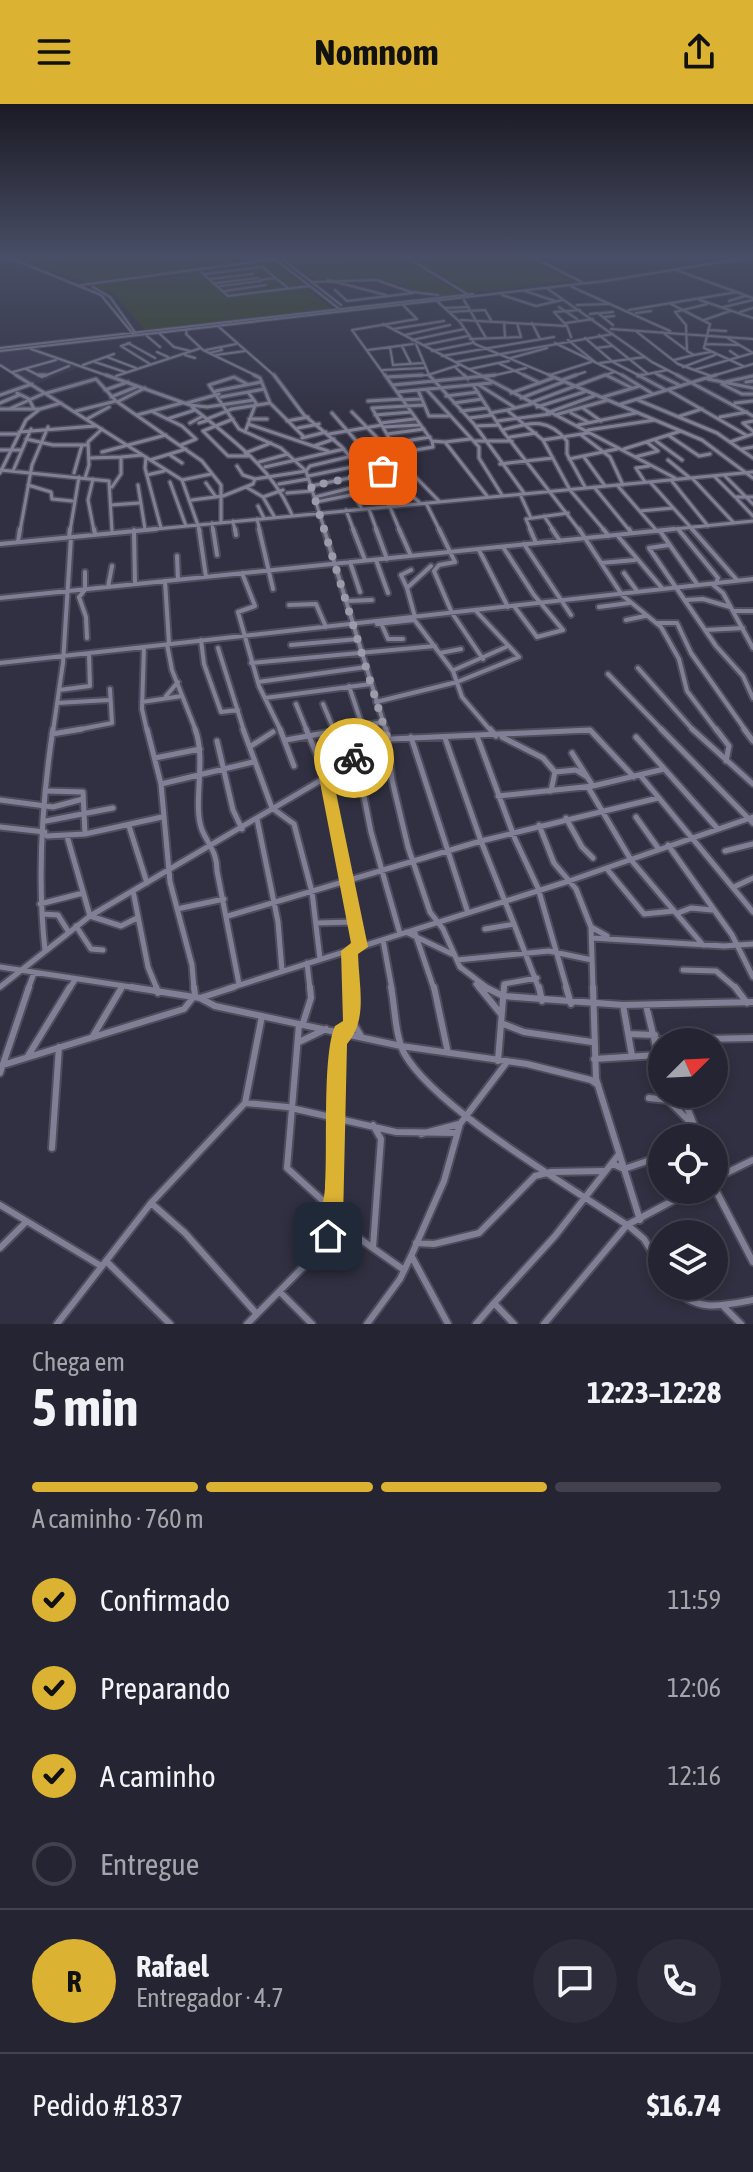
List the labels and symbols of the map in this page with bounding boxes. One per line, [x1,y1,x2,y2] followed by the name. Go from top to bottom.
[349,437,417,505] pin
[314,718,394,798] courier
[648,1028,728,1108] north arrow
[294,1202,362,1270] pin

